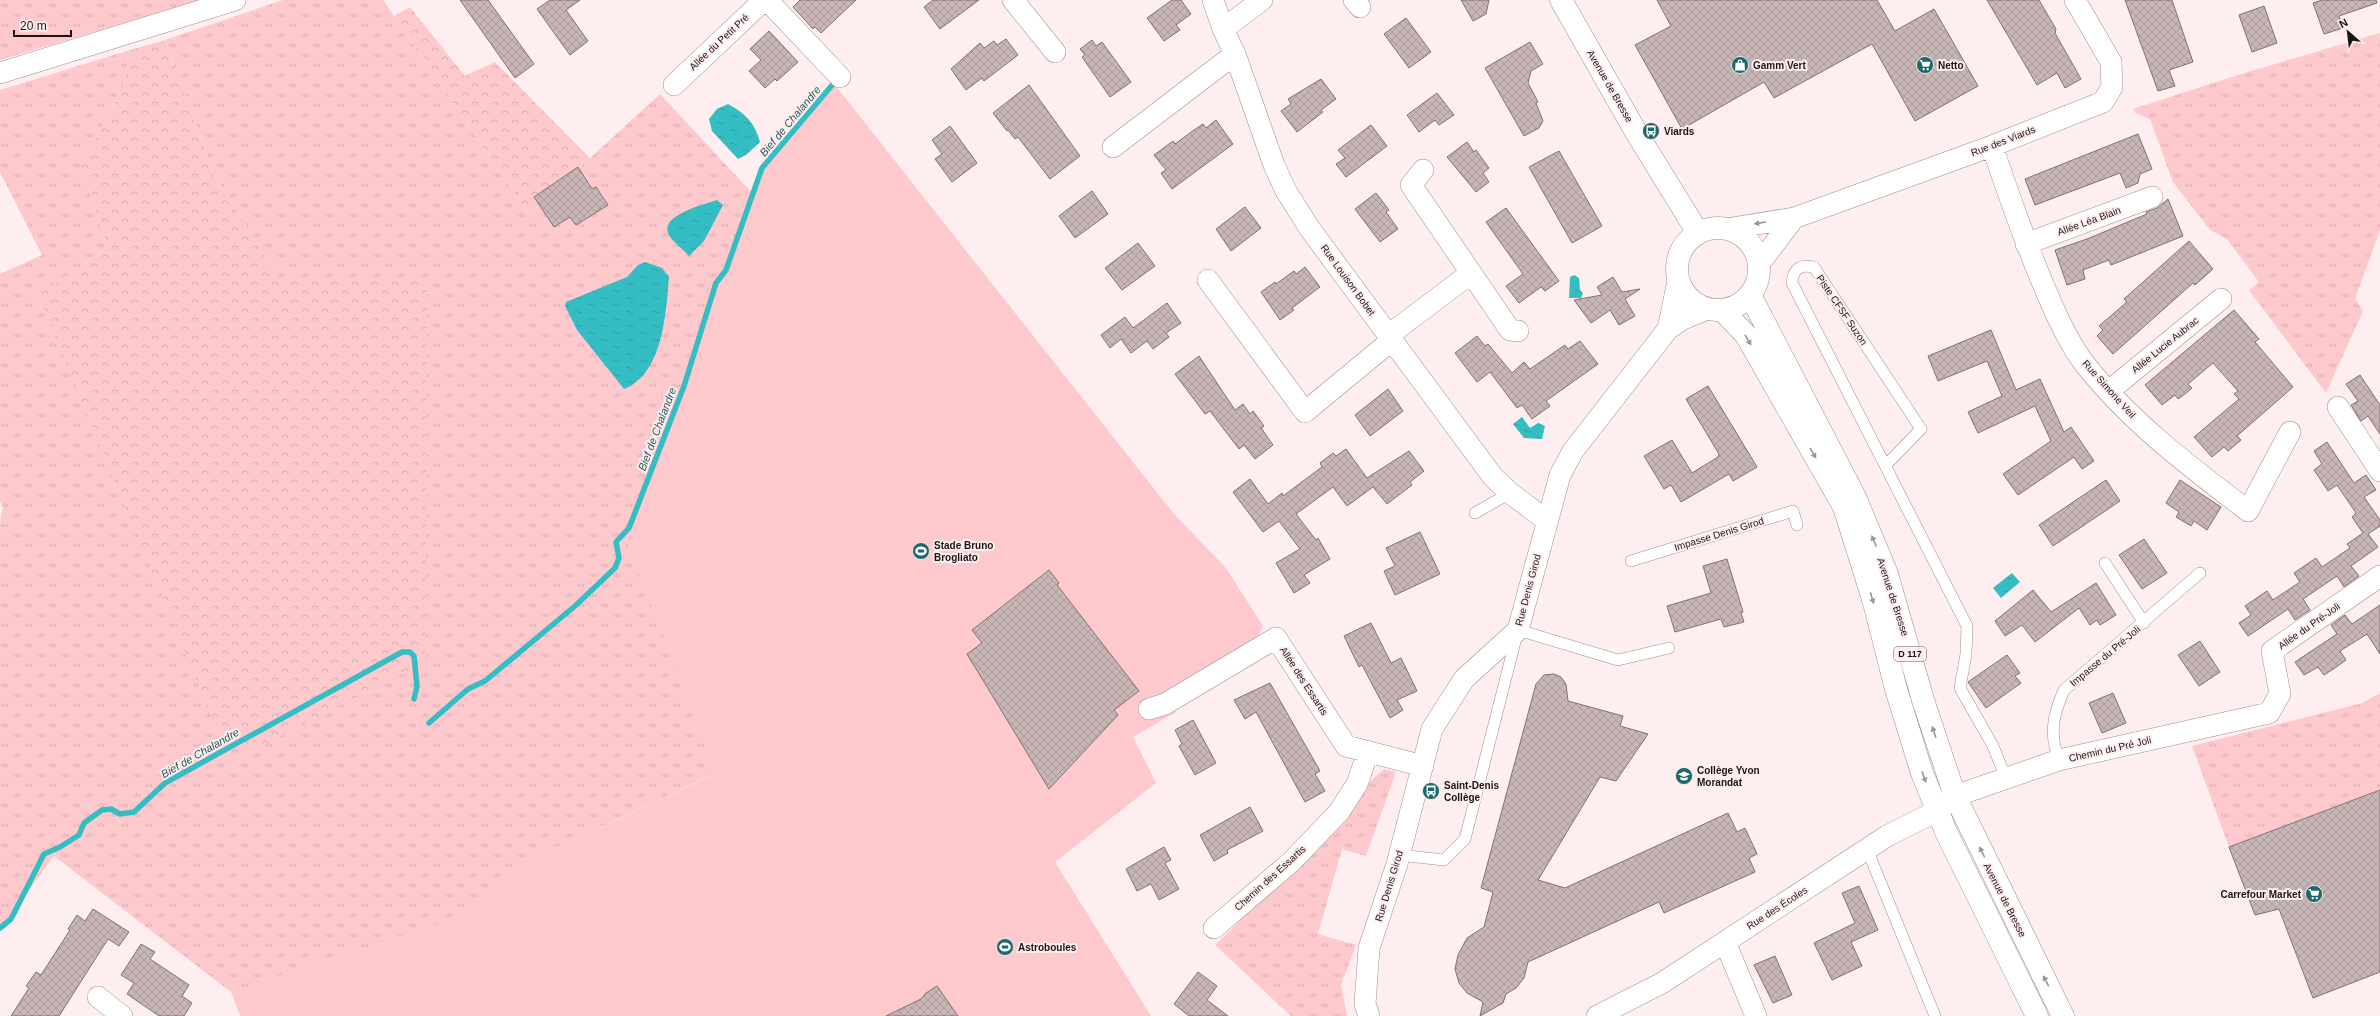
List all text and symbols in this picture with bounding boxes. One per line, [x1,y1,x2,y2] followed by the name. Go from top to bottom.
[687,11,751,72] street label: Allée du Petit Pré
[14,12,71,38] scale bar
[2328,12,2368,52] north arrow
[2337,16,2350,30] text: N
[20,19,47,33] text: 20 m
[1585,48,1635,124] street label: Avenue de Bresse
[1730,55,1750,75] shop icon: Gamm Vert
[1915,55,1935,75] supermarket icon: Netto
[1753,60,1806,71] place label: Gamm Vert
[1938,60,1964,71] place label: Netto
[757,83,823,159] water label: Bief de Chalandre
[1641,121,1661,141] bus stop icon: Viards
[1969,124,2037,158] street label: Rue des Viards
[1664,126,1695,137] place label: Viards
[2056,204,2122,238] street label: Allée Léa Blain
[1754,220,1766,226] one-way arrow
[1319,242,1378,318] street label: Rue Louison Bobet
[1814,273,1870,347] street label: Piste CFSF Suzon
[2129,315,2201,375] street label: Allée Lucie Aubrac
[1745,334,1752,346] one-way arrow
[2080,358,2138,420] street label: Rue Simone Veil
[636,386,678,472] water label: Bief de Chalandre
[1809,447,1816,459] one-way arrow
[1673,515,1765,553] street label: Impasse Denis Girod
[1870,535,1876,547] one-way arrow
[934,540,993,563] place label: Stade Bruno Brogliato
[911,541,931,561] sports icon: Stade Bruno Brogliato
[1513,553,1543,627] street label: Rue Denis Girod
[1875,557,1911,638] street label: Avenue de Bresse
[1869,592,1875,604] one-way arrow
[2276,601,2342,651] street label: Allée du Pré-Joli
[2068,623,2142,689] street label: Impasse du Pré-Joli
[1278,645,1330,717] street label: Allée des Essartis
[1894,647,1926,661] road number: D 117
[1930,725,1936,737] one-way arrow
[159,726,241,780] water label: Bief de Chalandre
[2068,734,2152,764] street label: Chemin du Pré Joli
[1697,765,1760,788] place label: Collège Yvon Morandat
[1674,766,1694,786] school or university icon: Collège Yvon Morandat
[1921,771,1927,783] one-way arrow
[1444,780,1499,803] place label: Saint-Denis Collège
[1421,781,1441,801] bus stop icon: Saint-Denis Collège
[1232,843,1308,913] street label: Chemin des Essartis
[1978,847,1985,858] one-way arrow
[1373,849,1405,923] street label: Rue Denis Girod
[1982,861,2029,939] street label: Avenue de Bresse
[1744,883,1809,932] street label: Rue des Écoles
[2304,884,2324,904] supermarket icon: Carrefour Market
[2220,889,2302,900] place label: Carrefour Market
[995,937,1015,957] sports icon: Astroboules
[1018,942,1077,953] place label: Astroboules
[2043,975,2049,987] one-way arrow

